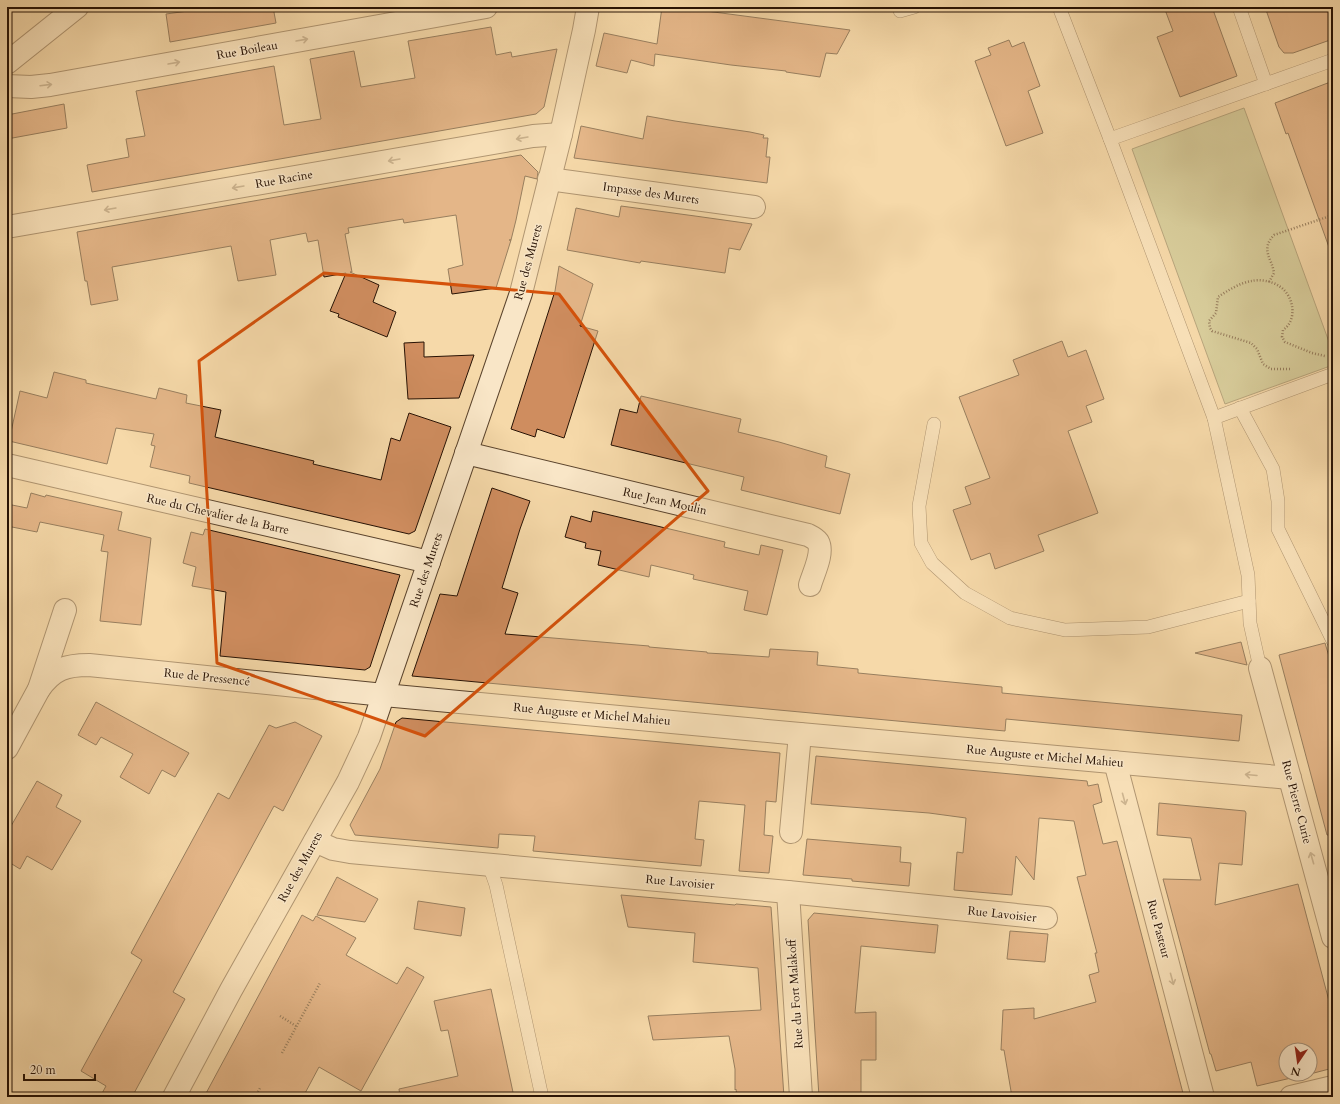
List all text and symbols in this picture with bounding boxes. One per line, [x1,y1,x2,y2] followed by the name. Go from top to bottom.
[295,36,308,44] one-way arrow
[215,37,279,63] street label: Rue Boileau
[167,59,180,67] one-way arrow
[39,82,52,89] one-way arrow
[516,134,529,142] one-way arrow
[388,156,401,164] one-way arrow
[254,166,314,192] street label: Rue Racine
[602,178,700,208] street label: Impasse des Murets
[232,183,245,191] one-way arrow
[104,205,117,213] one-way arrow
[510,222,546,302] street label: Rue des Murets
[621,484,709,519] street label: Rue Jean Moulin
[145,490,291,538] street label: Rue du Chevalier de la Barre
[406,530,446,610] street label: Rue des Murets
[163,665,251,689] street label: Rue de Pressencé
[513,699,672,729] street label: Rue Auguste et Michel Mahieu
[966,741,1125,771] street label: Rue Auguste et Michel Mahieu
[1278,758,1316,846] street label: Rue Pierre Curie
[1245,771,1258,778] one-way arrow
[1121,793,1129,806] one-way arrow
[274,829,326,905] street label: Rue des Murets
[1308,852,1315,865] one-way arrow
[645,871,716,893] street label: Rue Lavoisier
[1143,898,1175,961] street label: Rue Pasteur
[967,902,1038,926] street label: Rue Lavoisier
[783,937,807,1049] street label: Rue du Fort Malakoff
[1169,973,1176,986] one-way arrow
[1278,1042,1318,1082] north arrow
[24,1056,95,1082] scale bar
[30,1062,57,1078] text: 20 m
[1289,1063,1302,1080] text: N

